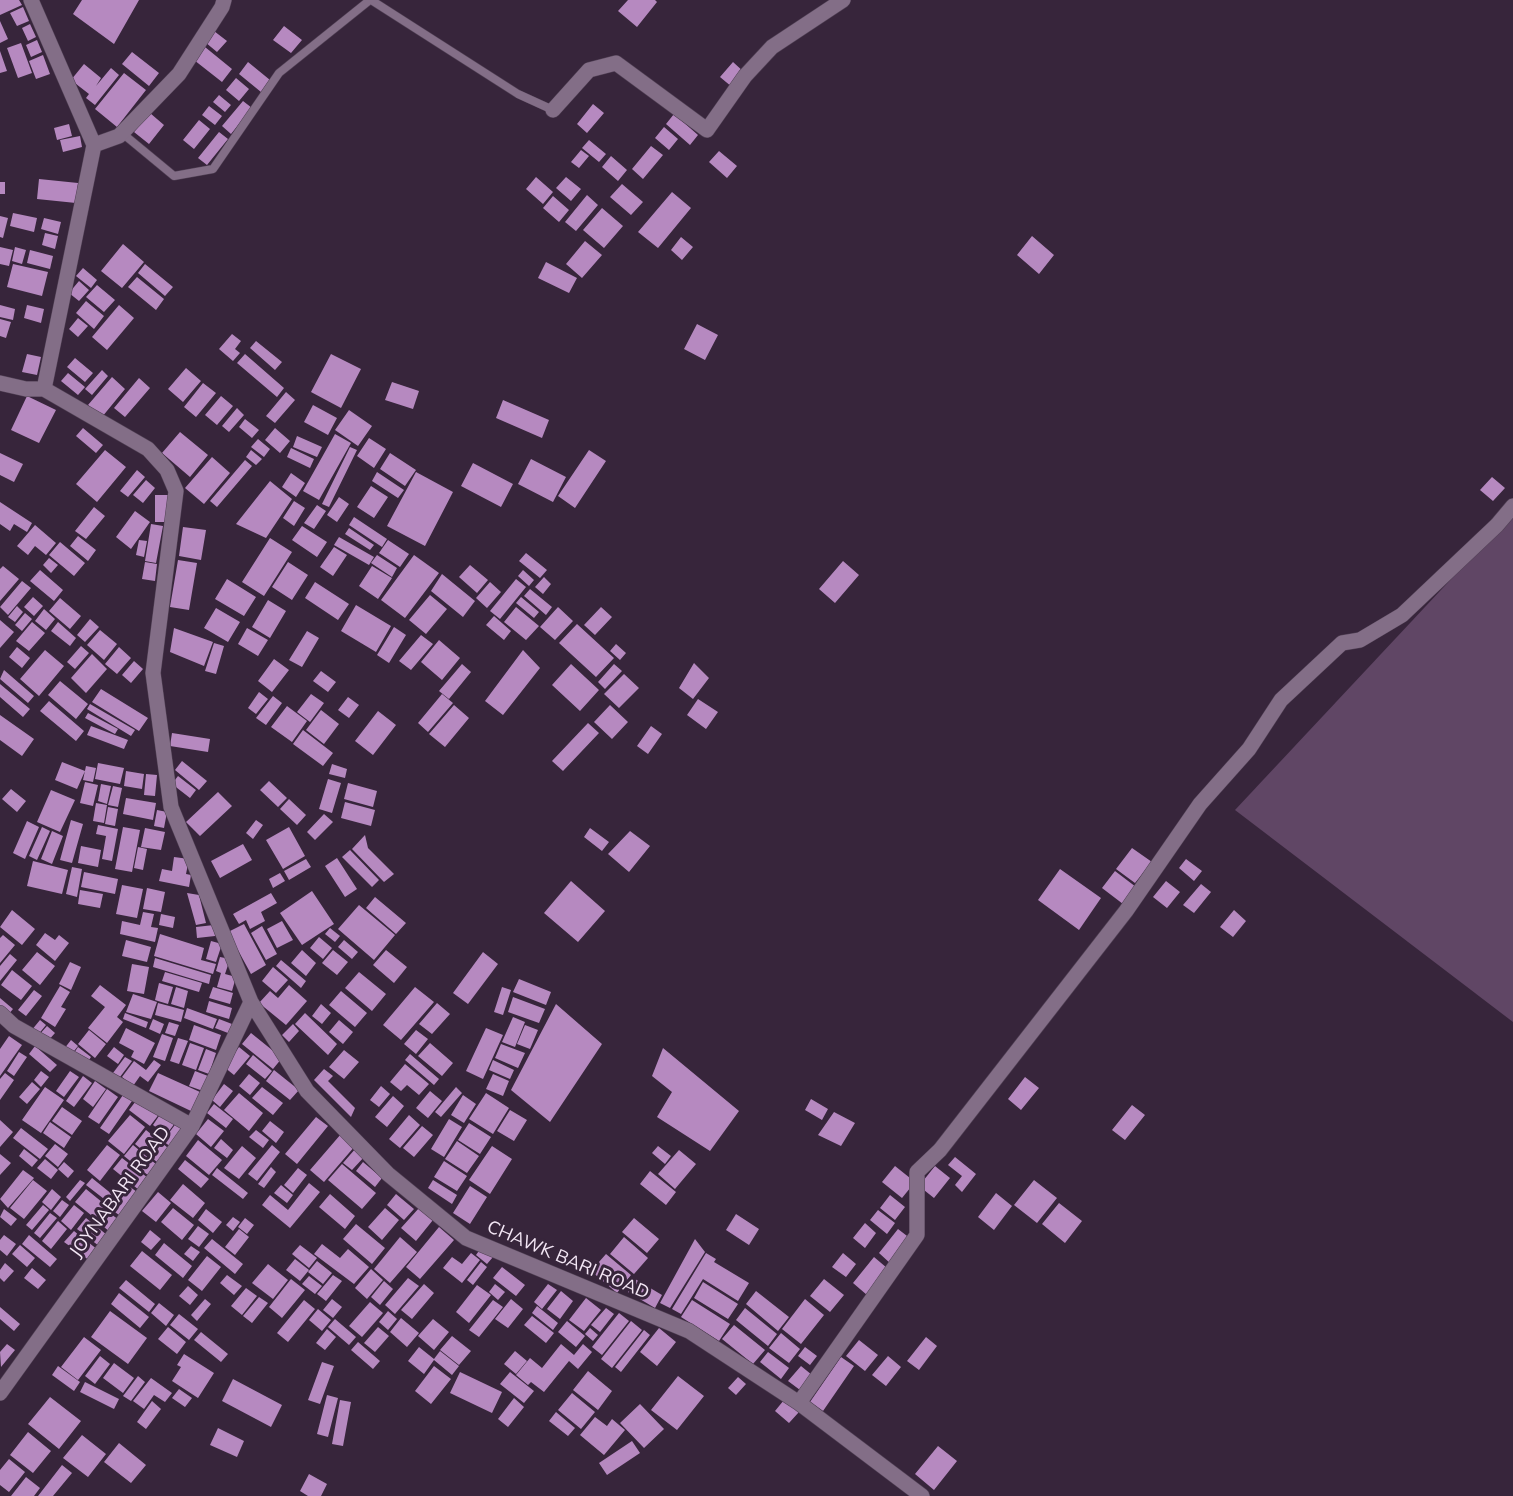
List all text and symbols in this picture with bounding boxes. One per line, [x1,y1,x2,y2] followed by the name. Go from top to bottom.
[65,1122,175,1262] street label: JOYNABARI ROAD
[484,1216,652,1304] street label: CHAWK BARI ROAD

